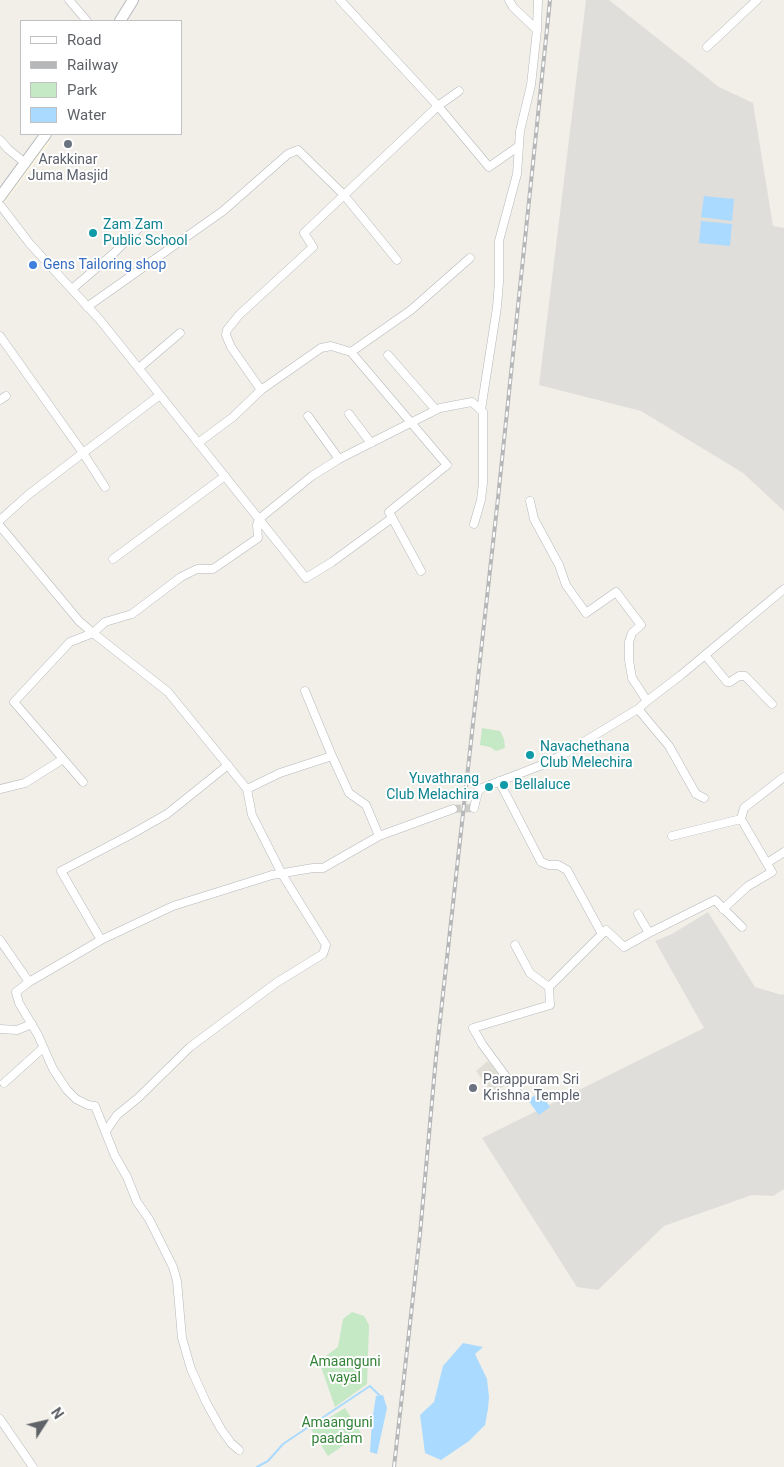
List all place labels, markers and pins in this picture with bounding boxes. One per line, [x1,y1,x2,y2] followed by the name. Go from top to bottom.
[62,138,74,150] marker: Arakkinar Juma Masjid
[28,152,108,184] place label: Arakkinar Juma Masjid
[103,217,188,250] place label: Zam Zam Public School
[87,227,99,239] marker: Zam Zam Public School
[43,257,166,273] place label: Gens Tailoring shop
[27,259,39,271] marker: Gens Tailoring shop
[540,739,633,772] place label: Navachethana Club Melechira
[524,749,536,761] marker: Navachethana Club Melechira
[386,771,479,804] place label: Yuvathrang Club Melachira
[514,777,570,793] place label: Bellaluce
[498,779,510,791] marker: Bellaluce
[483,781,495,793] marker: Yuvathrang Club Melachira
[483,1072,580,1104] place label: Parappuram Sri Krishna Temple
[467,1082,479,1094] marker: Parappuram Sri Krishna Temple

